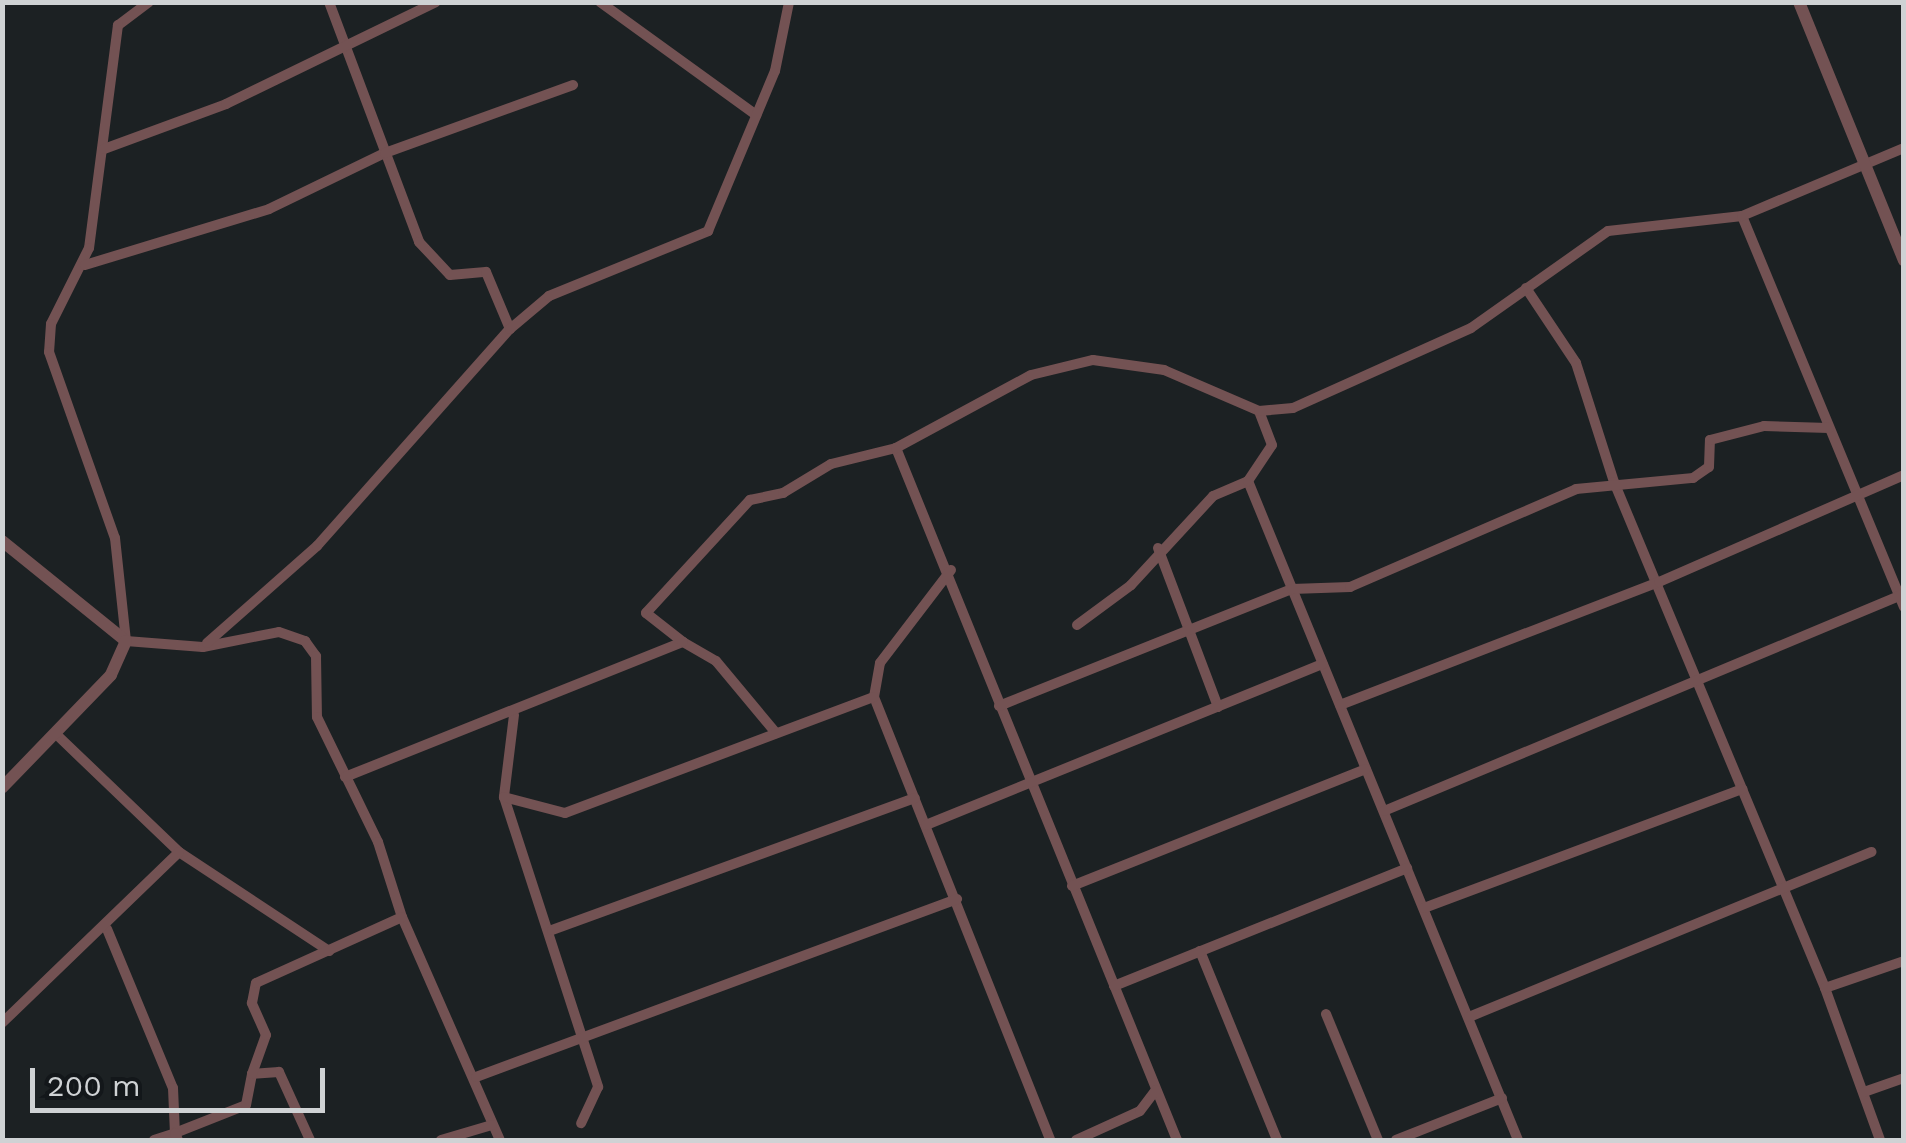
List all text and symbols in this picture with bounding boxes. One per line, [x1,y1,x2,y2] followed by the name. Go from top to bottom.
[35,1048,330,1110] scale bar
[47,1068,141,1103] text: 200 m

